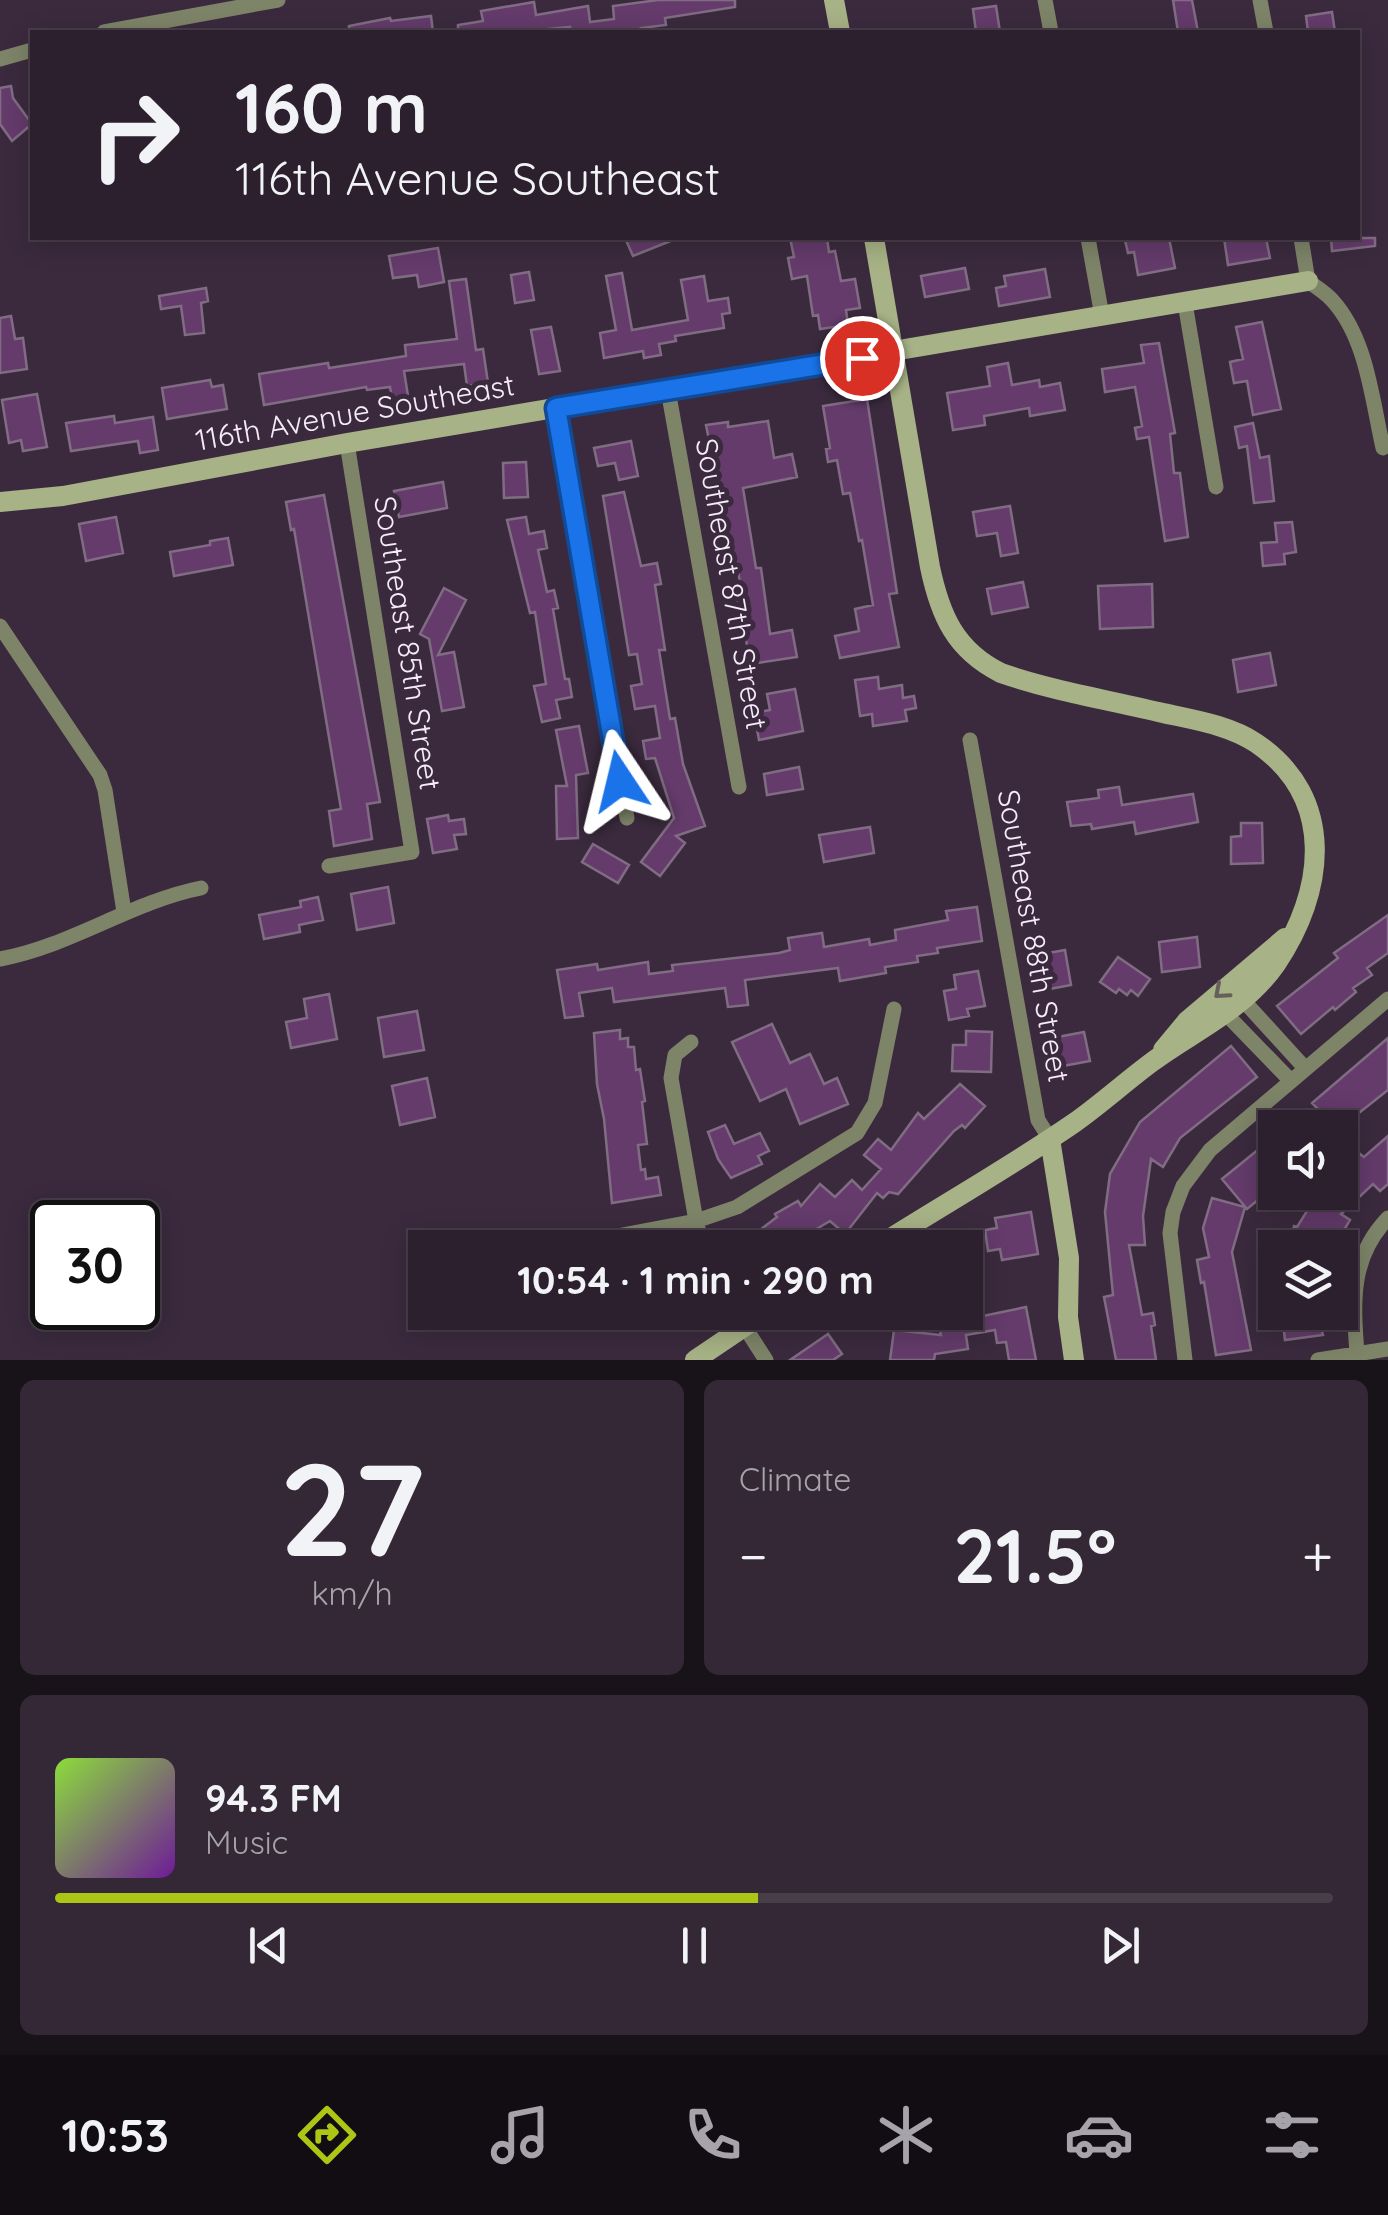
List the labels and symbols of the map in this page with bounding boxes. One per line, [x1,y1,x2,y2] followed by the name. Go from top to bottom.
[820,316,905,401] pin
[192,365,517,459] street label: 116th Avenue Southeast
[688,435,776,732] street label: Southeast 87th Street
[366,493,450,792] street label: Southeast 85th Street
[568,729,672,833] position arrow
[990,786,1078,1085] street label: Southeast 88th Street
[1214,980,1233,998] one-way arrow
[30,1200,160,1330] speed limit sign: 30

